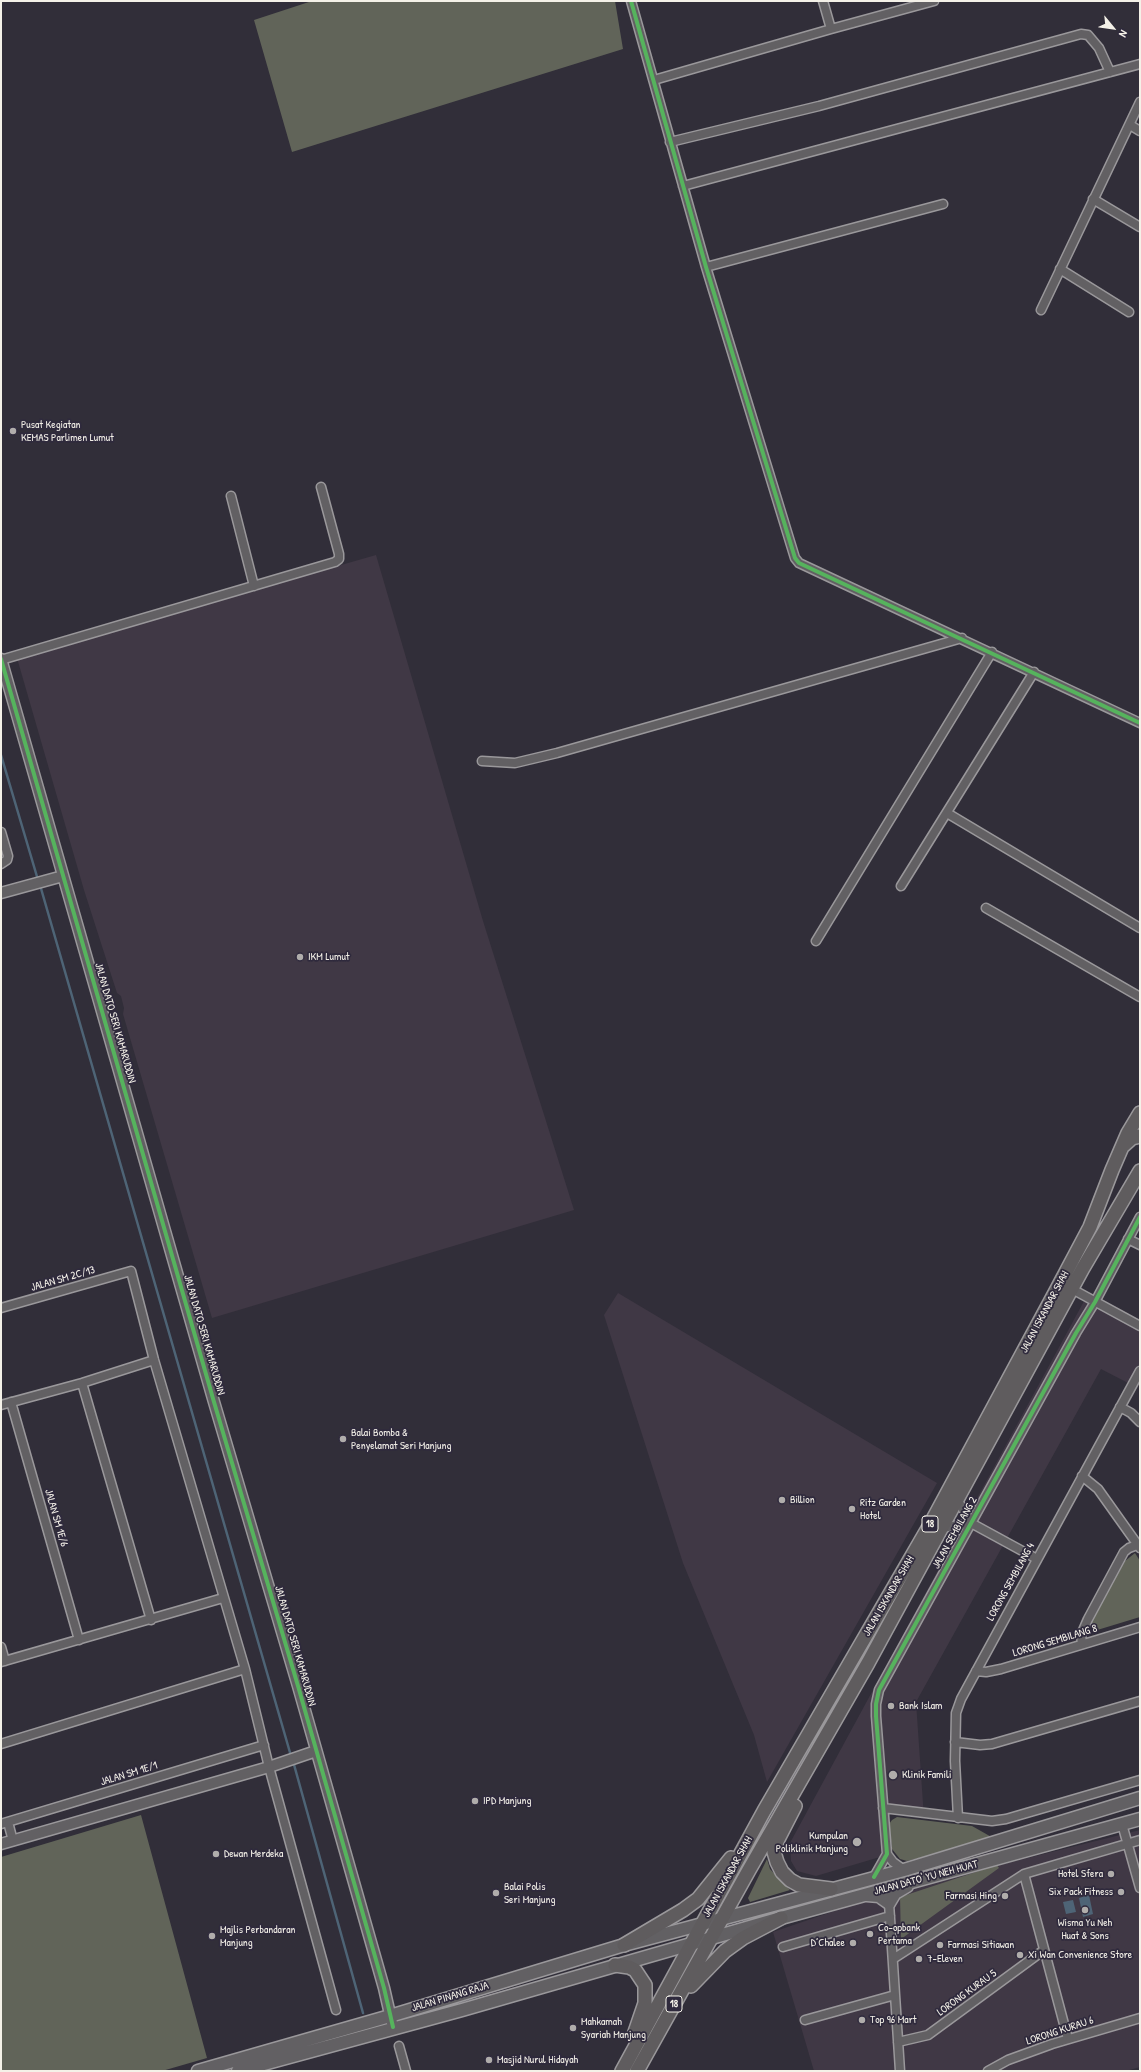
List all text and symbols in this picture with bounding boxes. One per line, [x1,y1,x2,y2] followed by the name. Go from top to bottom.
[1093,8,1133,48] north arrow
[1116,28,1131,40] text: N
[21,418,114,444] place label: Pusat Kegiatan KEMAS Parlimen Lumut
[8,426,18,436] marker: Pusat Kegiatan KEMAS Parlimen Lumut
[308,950,350,964] place label: IKM Lumut
[295,952,305,962] marker: IKM Lumut
[91,961,139,1085] street label: JALAN DATO SERI KAMARUDDIN
[29,1264,97,1294] street label: JALAN SM 2C/13
[1018,1269,1072,1355] street label: JALAN ISKANDAR SHAH
[180,1273,228,1397] street label: JALAN DATO SERI KAMARUDDIN
[351,1426,451,1452] place label: Balai Bomba & Penyelamat Seri Manjung
[338,1434,348,1444] marker: Balai Bomba & Penyelamat Seri Manjung
[41,1488,71,1548] street label: JALAN SM 1E/6
[790,1493,815,1507] place label: Billion
[777,1495,787,1505] marker: Billion
[930,1495,980,1571] street label: JALAN SEMBILANG 2
[860,1496,906,1522] place label: Ritz Garden Hotel
[847,1504,857,1514] marker: Ritz Garden Hotel
[922,1516,938,1532] road number: 18
[984,1541,1038,1623] street label: LORONG SEMBILANG 4
[861,1553,917,1639] street label: JALAN ISKANDAR SHAH
[271,1584,319,1708] street label: JALAN DATO SERI KAMARUDDIN
[1011,1622,1099,1660] street label: LORONG SEMBILANG 8
[899,1699,942,1713] place label: Bank Islam
[886,1701,896,1711] marker: Bank Islam
[99,1759,159,1789] street label: JALAN SM 1E/1
[902,1768,951,1782] place label: Klinik Famili
[887,1769,899,1781] marker: Klinik Famili
[483,1794,531,1808] place label: IPD Manjung
[470,1796,480,1806] marker: IPD Manjung
[776,1829,848,1855] place label: Kumpulan Poliklinik Manjung
[700,1834,756,1920] street label: JALAN ISKANDAR SHAH
[851,1836,863,1848] marker: Kumpulan Poliklinik Manjung
[224,1847,283,1861] place label: Dewan Merdeka
[211,1849,221,1859] marker: Dewan Merdeka
[873,1858,979,1898] street label: JALAN DATO' YU NEH HUAT
[1058,1867,1103,1881] place label: Hotel Sfera
[1106,1869,1116,1879] marker: Hotel Sfera
[504,1880,555,1906] place label: Balai Polis Seri Manjung
[1049,1885,1113,1899] place label: Six Pack Fitness
[1116,1887,1126,1897] marker: Six Pack Fitness
[491,1888,501,1898] marker: Balai Polis Seri Manjung
[946,1889,997,1903] place label: Farmasi Hing
[1000,1891,1010,1901] marker: Farmasi Hing
[1080,1905,1090,1915] marker: Wisma Yu Neh Huat & Sons
[1058,1916,1112,1942] place label: Wisma Yu Neh Huat & Sons
[878,1921,920,1947] place label: Co-opbank Pertama
[220,1923,295,1949] place label: Majlis Perbandaran Manjung
[865,1929,875,1939] marker: Co-opbank Pertama
[207,1931,217,1941] marker: Majlis Perbandaran Manjung
[811,1936,845,1950] place label: D’Chalee
[848,1938,858,1948] marker: D’Chalee
[948,1938,1014,1952] place label: Farmasi Sitiawan
[935,1940,945,1950] marker: Farmasi Sitiawan
[1028,1948,1132,1962] place label: Xi Wan Convenience Store
[1015,1950,1025,1960] marker: Xi Wan Convenience Store
[927,1952,963,1966] place label: 7-Eleven
[914,1954,924,1964] marker: 7-Eleven
[935,1967,999,2019] street label: LORONG KURAU 5
[410,1979,490,2015] street label: JALAN PINANG RAJA
[666,1996,682,2012] road number: 18
[870,2013,917,2027] place label: Top 96 Mart
[1025,2014,1095,2048] street label: LORONG KURAU 6
[581,2015,646,2041] place label: Mahkamah Syariah Manjung
[857,2015,867,2025] marker: Top 96 Mart
[568,2023,578,2033] marker: Mahkamah Syariah Manjung
[497,2053,578,2067] place label: Masjid Nurul Hidayah
[484,2055,494,2065] marker: Masjid Nurul Hidayah

